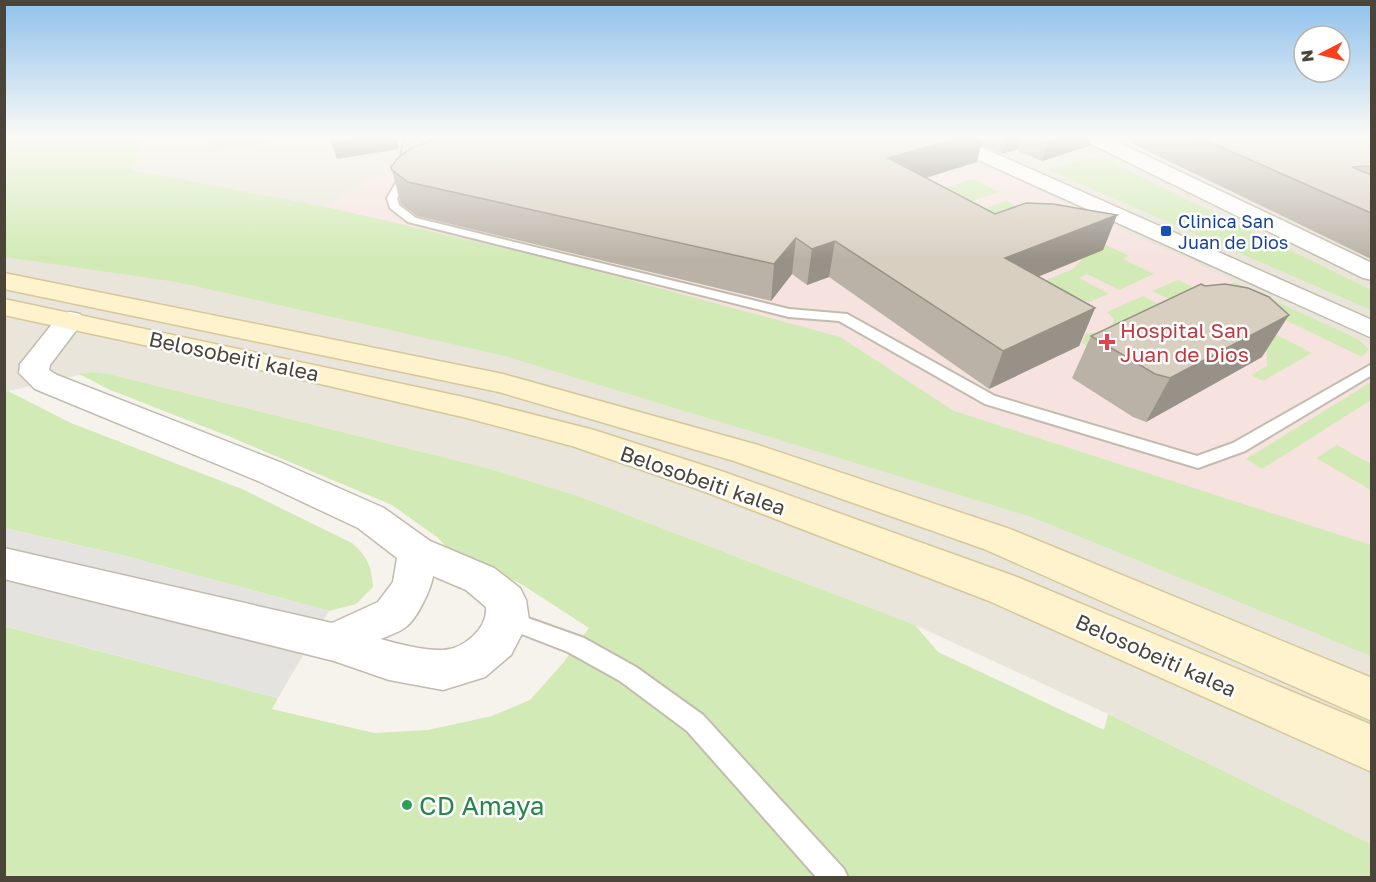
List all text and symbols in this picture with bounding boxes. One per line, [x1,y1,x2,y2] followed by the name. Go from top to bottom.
[1292,24,1352,84] north arrow
[1296,49,1318,63] text: N
[1178,210,1288,253] place label: Clinica San Juan de Dios
[1159,224,1173,238] marker: Clinica San Juan de Dios
[1120,317,1249,367] place label: Hospital San Juan de Dios
[147,325,321,387] street label: Belosobeiti kalea
[1098,333,1116,351] marker: Hospital San Juan de Dios
[617,440,789,520] street label: Belosobeiti kalea
[1072,608,1240,702] street label: Belosobeiti kalea
[419,790,544,821] place label: CD Amaya
[400,798,414,812] marker: CD Amaya

